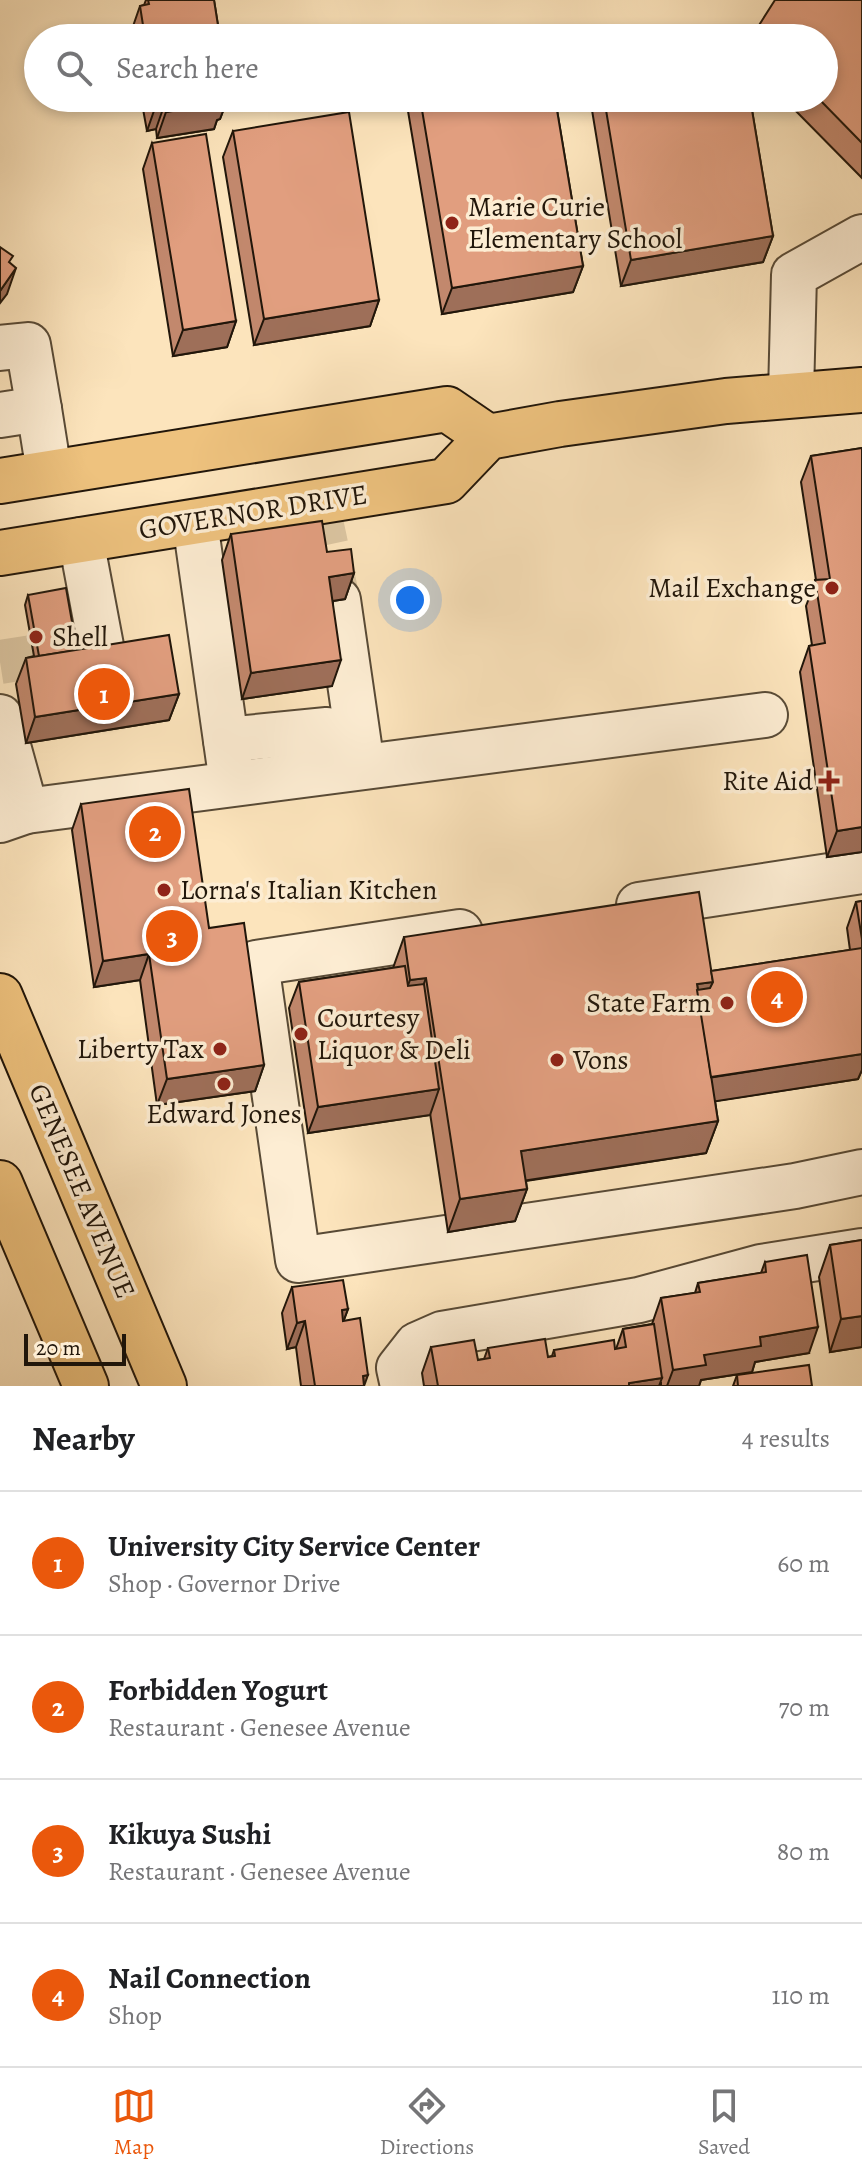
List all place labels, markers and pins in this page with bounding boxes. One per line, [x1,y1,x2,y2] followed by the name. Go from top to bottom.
[468,188,683,258] place label: Marie Curie Elementary School
[443,214,461,232] marker: Marie Curie Elementary School
[648,569,816,607] place label: Mail Exchange
[823,579,841,597] marker: Mail Exchange
[52,618,108,656] place label: Shell
[27,628,45,646] marker: Shell
[78,664,130,724] pin: 1
[722,762,814,800] place label: Rite Aid
[820,772,838,790] marker: Rite Aid
[129,802,181,862] pin: 2
[180,871,437,909] place label: Lorna's Italian Kitchen
[155,881,173,899] marker: Lorna's Italian Kitchen
[146,906,198,966] pin: 3
[751,967,803,1027] pin: 4
[586,984,711,1022] place label: State Farm
[718,994,736,1012] marker: State Farm
[317,999,471,1069] place label: Courtesy Liquor & Deli
[292,1025,310,1043] marker: Courtesy Liquor & Deli
[77,1030,205,1068] place label: Liberty Tax
[211,1040,229,1058] marker: Liberty Tax
[572,1041,629,1079] place label: Vons
[548,1051,566,1069] marker: Vons
[215,1075,233,1093] marker: Edward Jones
[146,1095,302,1133] place label: Edward Jones

